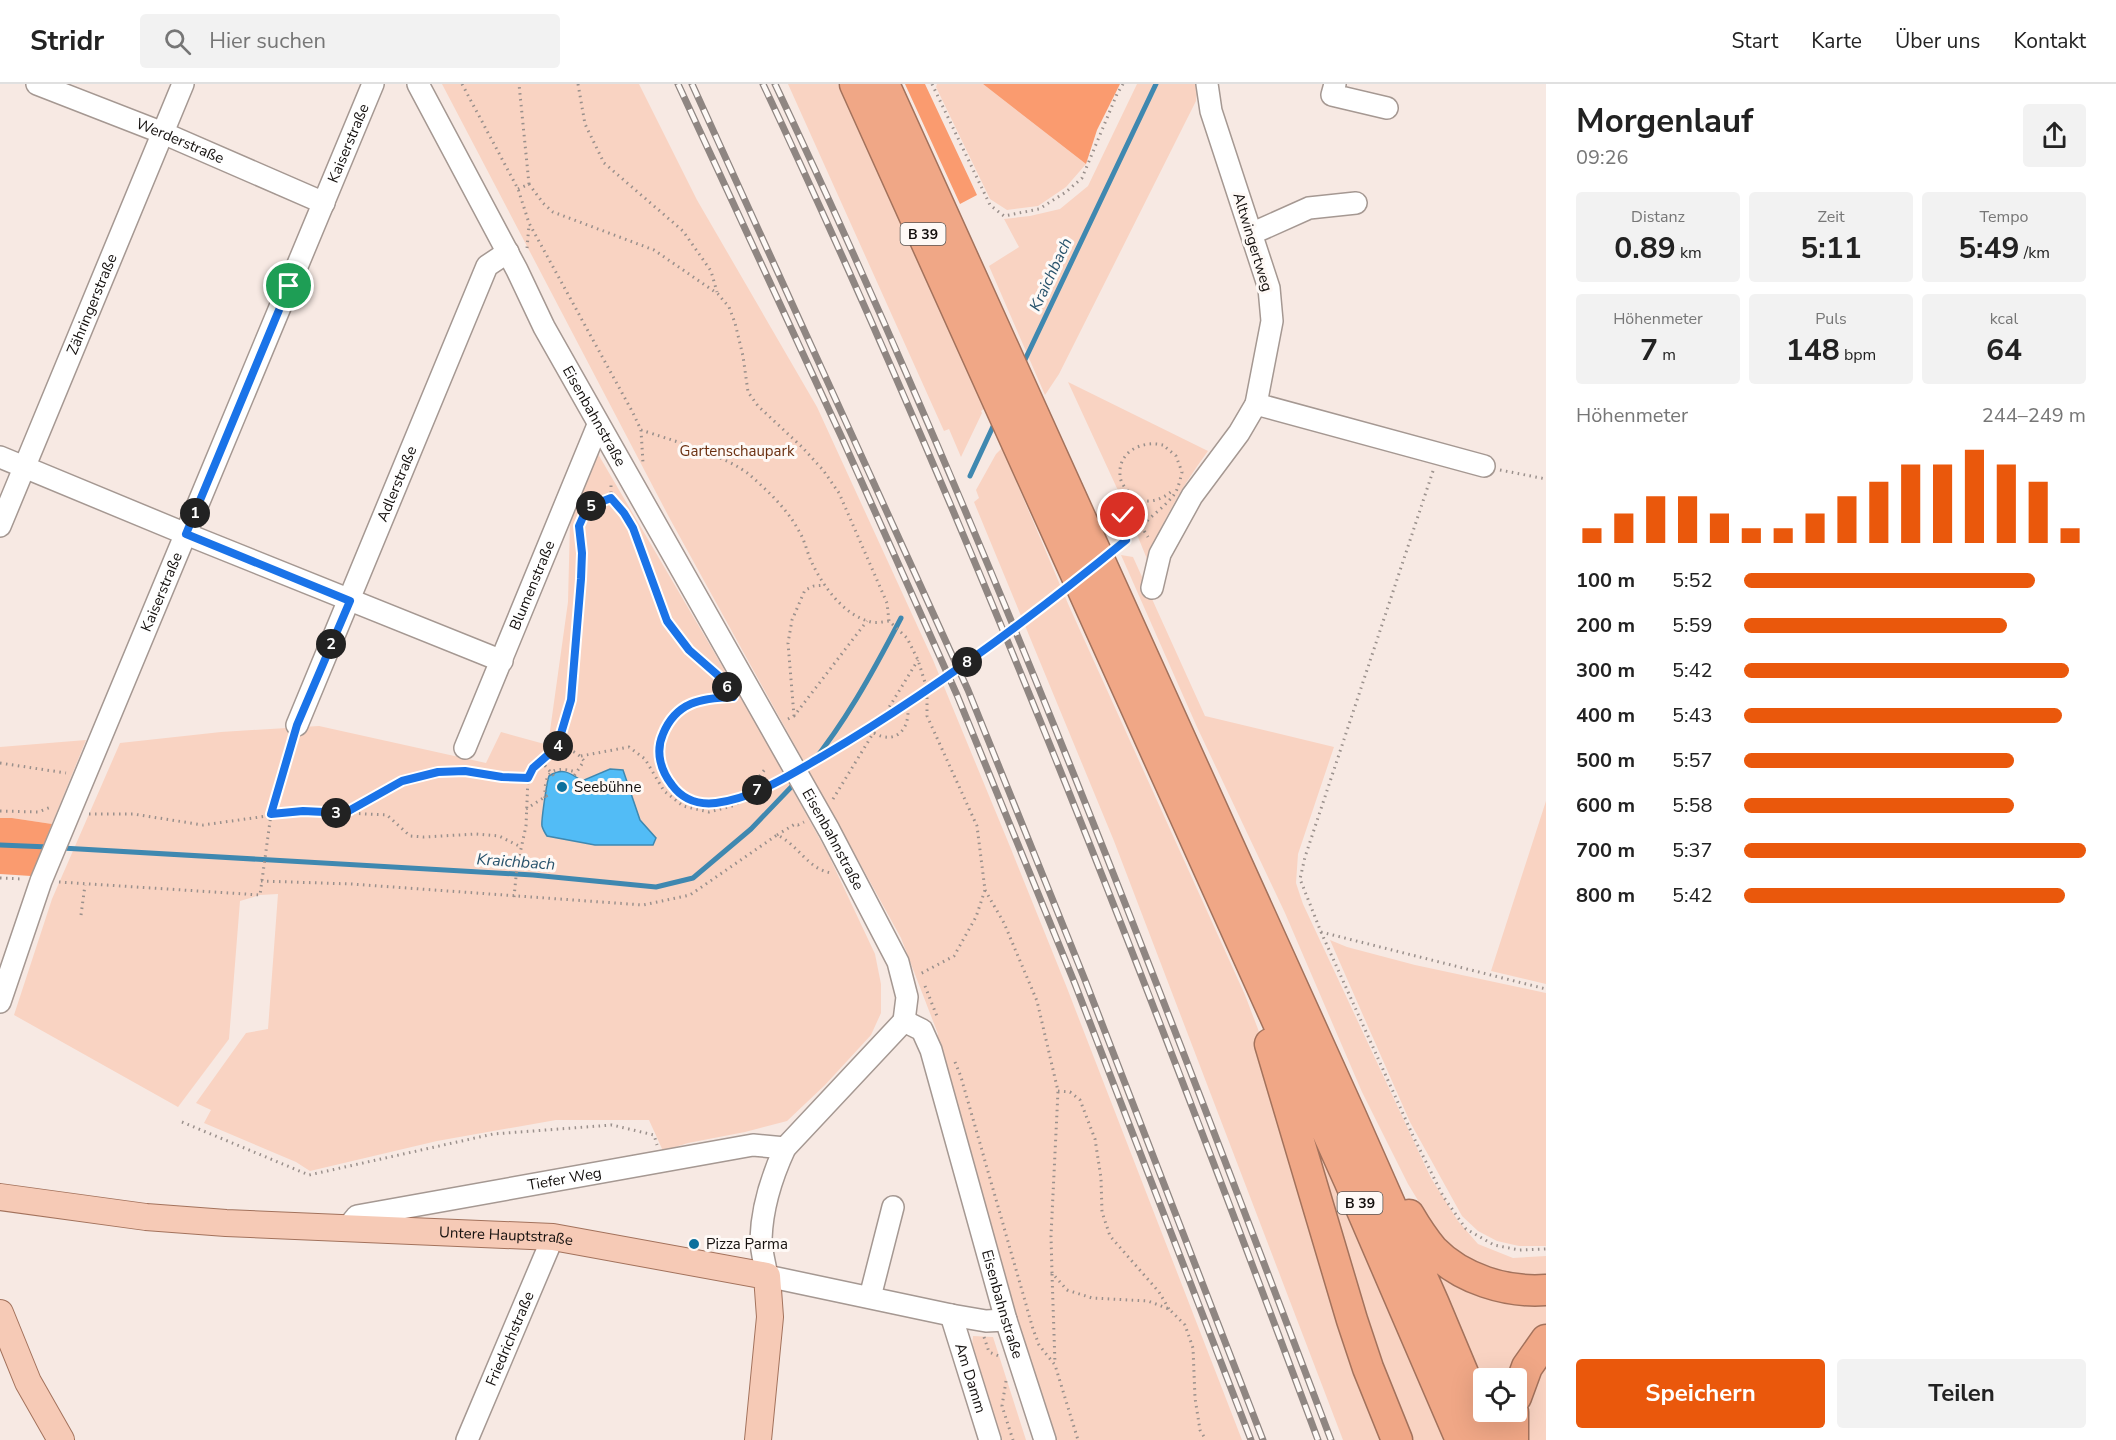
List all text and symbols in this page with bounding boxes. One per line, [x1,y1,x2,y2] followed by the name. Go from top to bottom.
[140,14,560,68] search box
[30,22,104,60] text: Stridr
[161,25,194,58] icon: search
[209,26,326,56] text: Hier suchen
[1731,27,1778,55] text: Start
[1811,27,1862,55] text: Karte
[1895,27,1980,55] text: Über uns
[2013,27,2086,55] text: Kontakt
[1576,99,1753,144] text: Morgenlauf
[323,100,374,186] street label: Kaiserstraße
[2023,104,2086,167] button: share
[133,113,227,168] street label: Werderstraße
[1576,144,1629,171] text: 09:26
[1228,190,1278,294] street label: Altwingertweg
[1631,206,1685,228] text: Distanz
[1817,206,1845,228] text: Zeit
[1980,206,2028,228] text: Tempo
[900,223,946,245] road number: B 39
[1614,228,1676,269] text: 0.89
[1800,228,1862,269] text: 5:11
[1958,228,2020,269] text: 5:49
[1024,234,1077,315] water label: Kraichbach
[1676,242,1702,264] text: km
[2020,242,2050,264] text: /km
[62,251,122,358] street label: Zähringerstraße
[263,260,314,311] pin
[272,269,305,302] icon: arrive
[1613,308,1703,330] text: Höhenmeter
[1815,308,1847,330] text: Puls
[1990,308,2018,330] text: kcal
[1640,330,1658,371] text: 7
[1786,330,1840,371] text: 148
[1986,330,2022,371] text: 64
[1658,344,1676,366] text: m
[1840,344,1876,366] text: bpm
[558,362,631,470] street label: Eisenbahnstraße
[1576,402,1688,429] text: Höhenmeter
[1982,402,2086,429] text: 244–249 m
[680,441,795,461] park label: Gartenschaupark
[372,443,421,525] street label: Adlerstraße
[1097,489,1148,540] pin
[576,491,606,521] pin: 5
[586,495,596,517] text: 5
[180,498,210,528] pin: 1
[1106,498,1139,531] icon: check
[190,502,200,524] text: 1
[505,537,559,633] street label: Blumenstraße
[136,549,187,635] street label: Kaiserstraße
[1576,567,1635,594] text: 100 m
[1672,567,1713,594] text: 5:52
[1576,612,1635,639] text: 200 m
[1672,612,1713,639] text: 5:59
[316,629,346,659] pin: 2
[326,633,336,655] text: 2
[952,647,982,677] pin: 8
[962,651,972,673] text: 8
[1576,657,1635,684] text: 300 m
[1672,657,1713,684] text: 5:42
[712,672,742,702] pin: 6
[722,676,732,698] text: 6
[1576,702,1635,729] text: 400 m
[1672,702,1713,729] text: 5:43
[543,731,573,761] pin: 4
[553,735,563,757] text: 4
[1576,747,1635,774] text: 500 m
[1672,747,1713,774] text: 5:57
[742,775,772,805] pin: 7
[574,777,641,797] place label: Seebühne
[752,779,762,801] text: 7
[555,780,569,794] marker: Seebühne
[798,785,869,893] street label: Eisenbahnstraße
[1576,792,1635,819] text: 600 m
[1672,792,1713,819] text: 5:58
[321,798,351,828] pin: 3
[331,802,341,824] text: 3
[1576,837,1635,864] text: 700 m
[1672,837,1713,864] text: 5:37
[476,848,556,876] water label: Kraichbach
[1576,882,1635,909] text: 800 m
[1672,882,1713,909] text: 5:42
[526,1162,603,1195] street label: Tiefer Weg
[1338,1192,1382,1214] road number: B 39
[439,1222,575,1250] street label: Untere Hauptstraße
[706,1234,788,1254] place label: Pizza Parma
[687,1237,701,1251] marker: Pizza Parma
[977,1247,1028,1361] street label: Eisenbahnstraße
[481,1288,539,1389] street label: Friedrichstraße
[950,1340,991,1416] street label: Am Damm
[1576,1359,1825,1428] button: Speichern
[1837,1359,2086,1428] button: Teilen
[1473,1368,1527,1422] map controls
[1473,1368,1527,1422] button: locate

